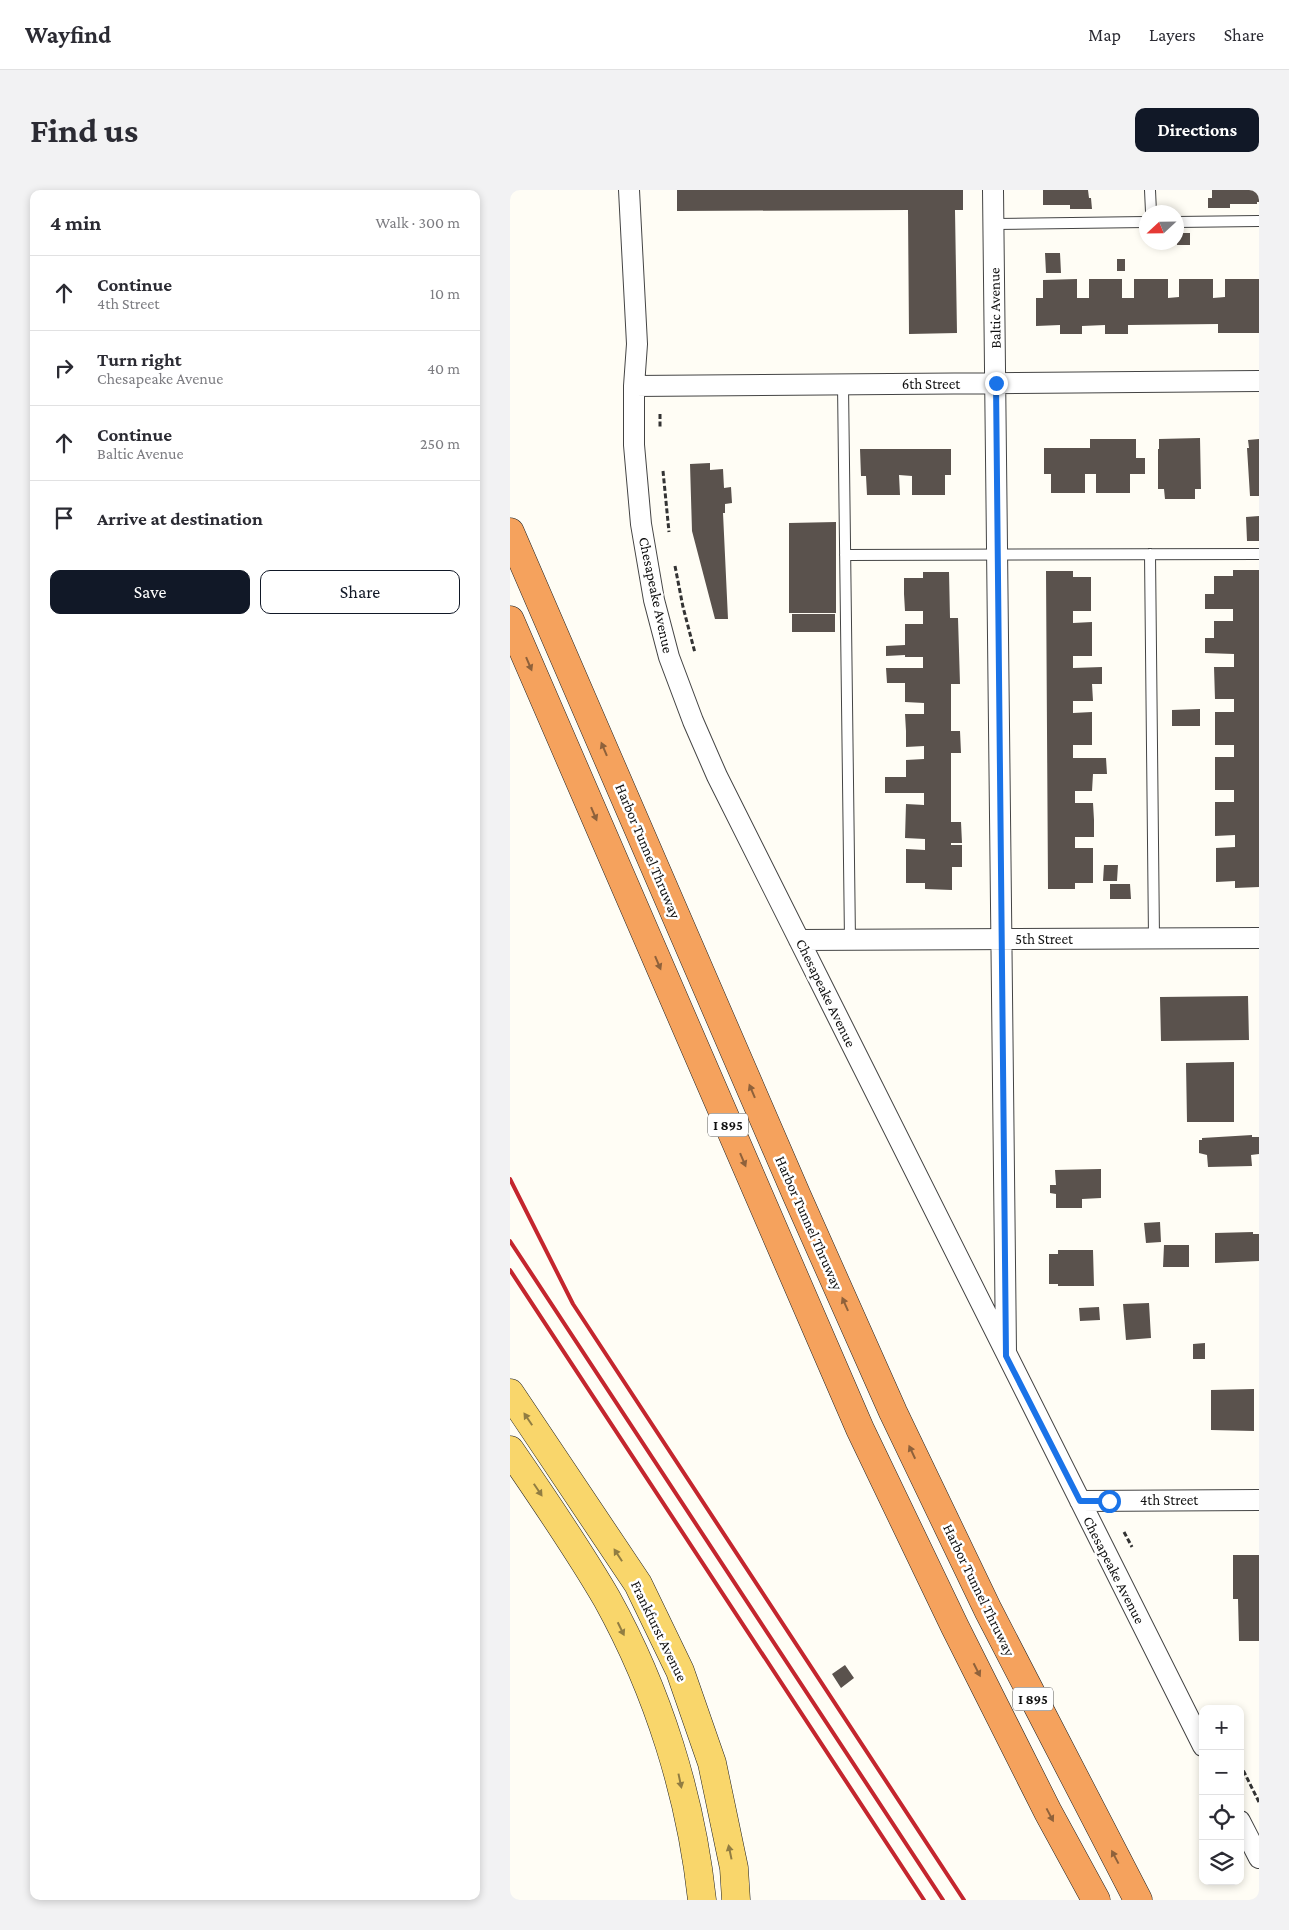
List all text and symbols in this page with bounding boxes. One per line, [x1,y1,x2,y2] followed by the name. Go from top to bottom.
[25,21,111,48] text: Wayfind
[1088,25,1121,45] text: Map
[1149,25,1196,45] text: Layers
[1224,25,1264,45] text: Share
[1135,108,1259,152] button: Directions
[30,111,138,150] text: Find us
[1139,205,1184,250] north arrow
[50,211,101,235] text: 4 min
[375,214,460,231] text: Walk · 300 m
[986,267,1004,349] street label: Baltic Avenue
[97,274,172,295] text: Continue
[50,279,78,307] icon: ahead
[430,285,460,302] text: 10 m
[97,295,160,312] text: 4th Street
[97,349,182,370] text: Turn right
[50,354,78,382] icon: right
[427,360,460,377] text: 40 m
[97,370,223,387] text: Chesapeake Avenue
[985,372,1008,395] route end
[902,376,961,392] street label: 6th Street
[97,424,172,445] text: Continue
[50,429,78,457] icon: ahead
[420,435,460,452] text: 250 m
[97,445,184,462] text: Baltic Avenue
[50,504,78,532] icon: arrive
[97,508,263,529] text: Arrive at destination
[635,535,676,655] street label: Chesapeake Avenue
[50,570,250,614] button: Save
[260,570,460,614] button: Share
[526,657,534,671] one-way arrow
[600,741,608,756] one-way arrow
[611,781,684,921] street label: Harbor Tunnel Thruway
[590,806,598,821] one-way arrow
[1015,931,1074,947] street label: 5th Street
[792,936,859,1051] street label: Chesapeake Avenue
[655,956,663,970] one-way arrow
[747,1084,755,1098] one-way arrow
[708,1114,748,1136] road number: I 895
[740,1153,748,1167] one-way arrow
[771,1153,846,1293] street label: Harbor Tunnel Thruway
[841,1297,849,1311] one-way arrow
[523,1413,533,1426] one-way arrow
[908,1445,916,1459] one-way arrow
[533,1484,543,1497] one-way arrow
[1098,1490,1121,1513] route start
[1140,1492,1199,1508] street label: 4th Street
[1079,1514,1148,1627] street label: Chesapeake Avenue
[939,1521,1018,1659] street label: Harbor Tunnel Thruway
[614,1548,623,1561] one-way arrow
[628,1578,690,1684] street label: Frankfurst Avenue
[617,1622,626,1637] one-way arrow
[973,1663,981,1677] one-way arrow
[1013,1688,1053,1710] road number: I 895
[1199,1705,1244,1885] map controls
[1199,1705,1244,1750] button: +
[1199,1750,1244,1795] button: −
[676,1773,684,1788] one-way arrow
[1199,1795,1244,1840] button: locate
[1046,1808,1054,1823] one-way arrow
[1199,1840,1244,1885] button: layers
[726,1843,734,1859] one-way arrow
[1111,1850,1119,1864] one-way arrow

